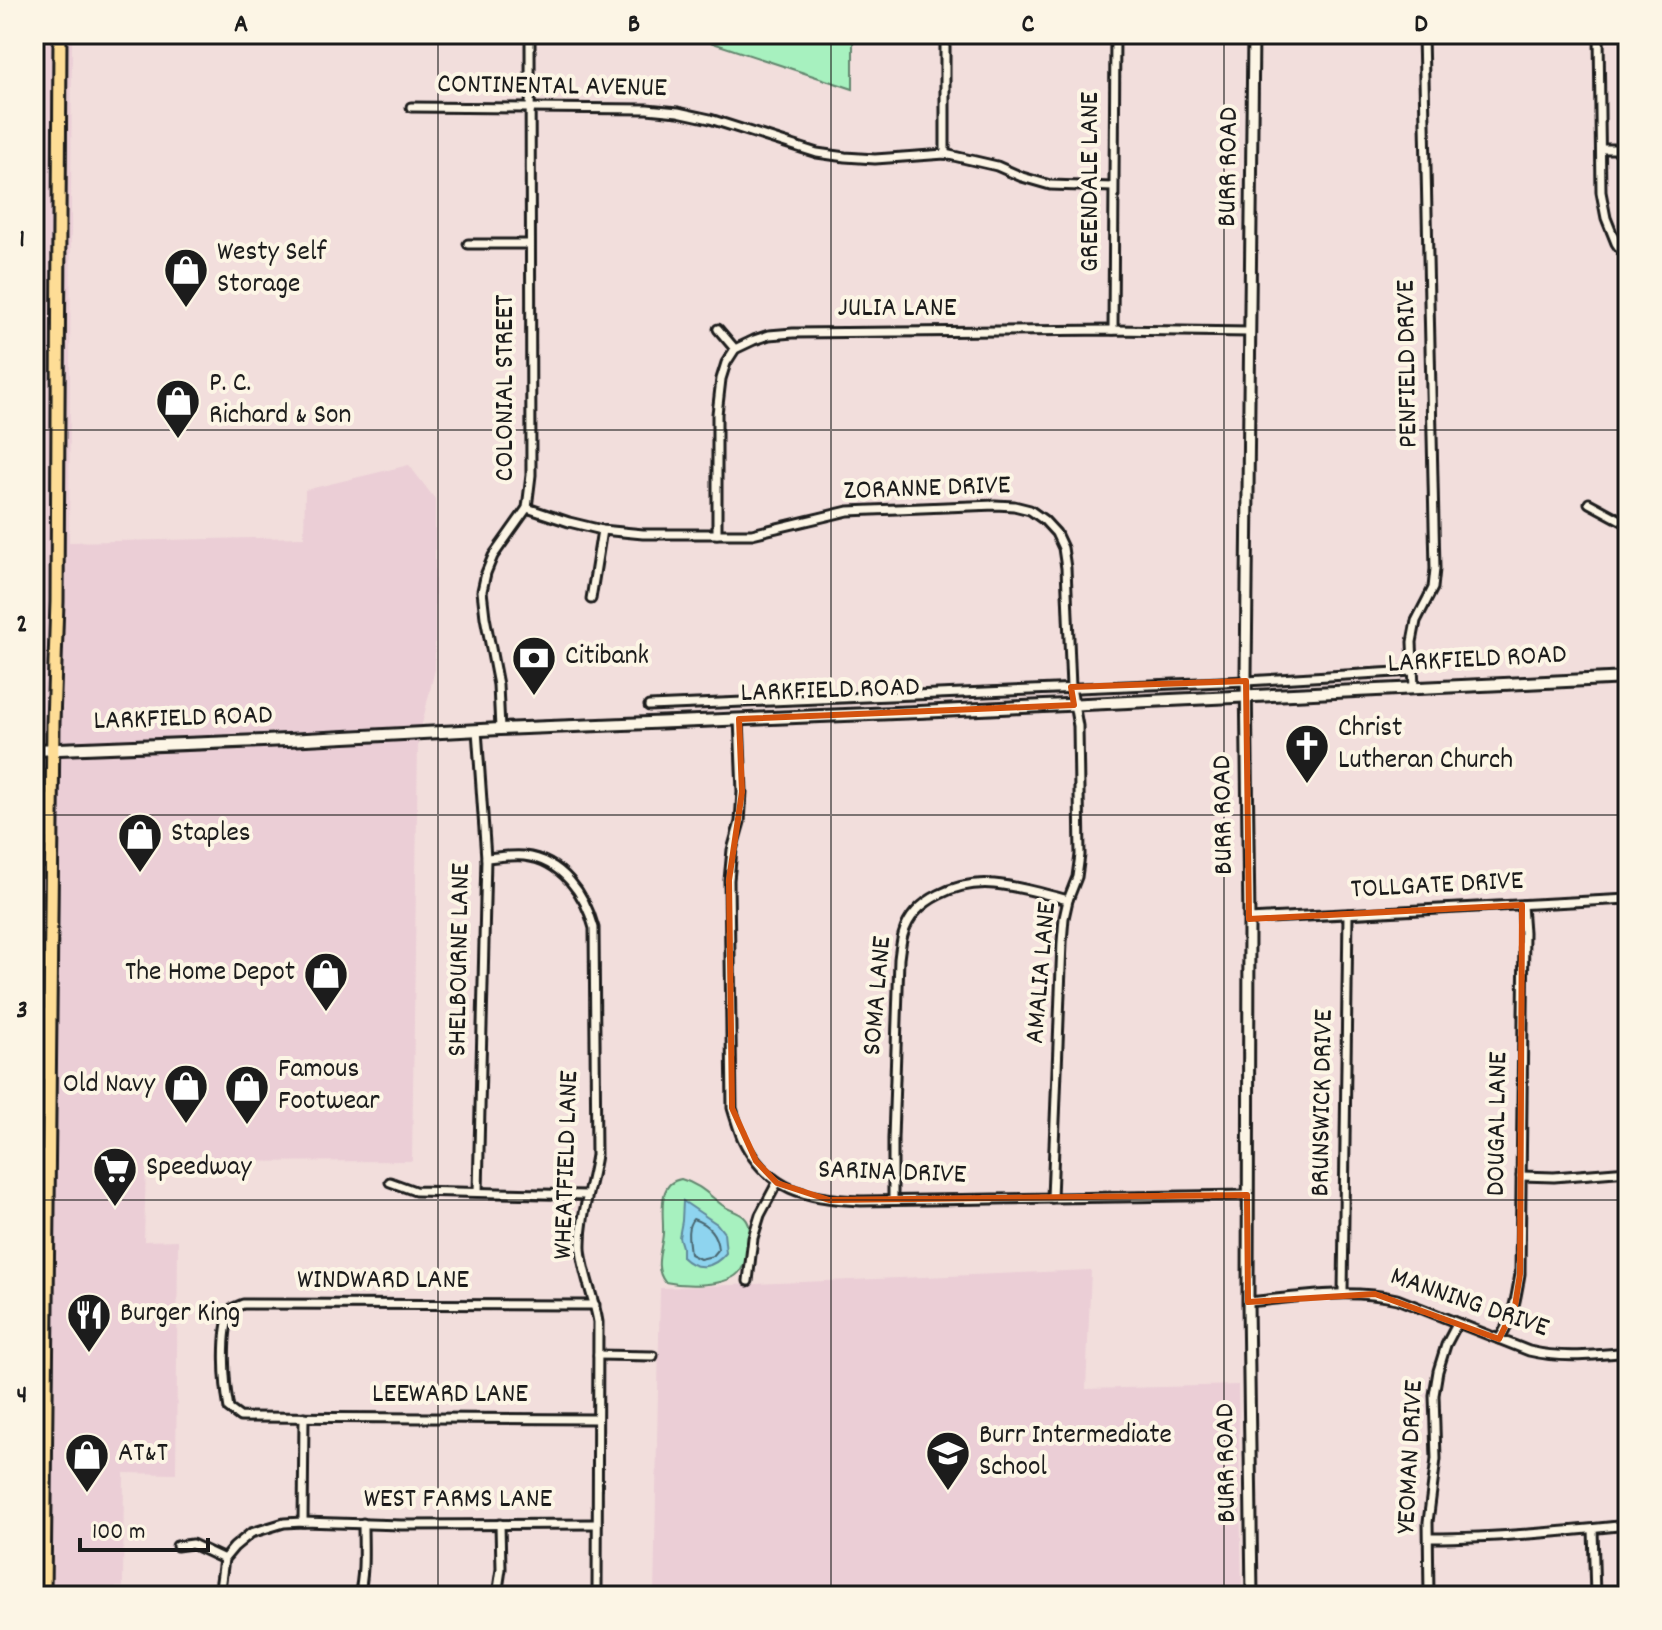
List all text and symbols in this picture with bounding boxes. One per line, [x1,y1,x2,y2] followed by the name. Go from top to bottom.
[234,7,248,44] text: A
[628,7,640,44] text: B
[1022,7,1035,44] text: C
[1414,7,1428,44] text: D
[437,66,668,110] street label: CONTINENTAL AVENUE
[1072,91,1112,272] street label: GREENDALE LANE
[1209,107,1251,227] street label: BURR ROAD
[19,222,25,259] text: 1
[217,234,328,306] place label: Westy Self Storage
[162,246,210,309] shop icon: Westy Self Storage
[1388,279,1430,449] street label: PENFIELD DRIVE
[838,290,957,330] street label: JULIA LANE
[487,295,527,481] street label: COLONIAL STREET
[209,365,351,437] place label: P. C. Richard & Son
[154,377,202,440] shop icon: P. C. Richard & Son
[843,467,1011,513] street label: ZORANNE DRIVE
[16,607,28,644] text: 2
[510,634,558,697] bank icon: Citibank
[1387,636,1567,686] street label: LARKFIELD ROAD
[565,638,649,678] place label: Citibank
[740,669,920,715] street label: LARKFIELD ROAD
[93,697,273,743] street label: LARKFIELD ROAD
[1338,710,1513,782] place label: Christ Lutheran Church
[1283,722,1331,785] church icon: Christ Lutheran Church
[1204,755,1246,875] street label: BURR ROAD
[116,811,164,874] shop icon: Staples
[171,815,251,855] place label: Staples
[1350,862,1525,911] street label: TOLLGATE DRIVE
[439,863,483,1057] street label: SHELBOURNE LANE
[1017,900,1069,1046] street label: AMALIA LANE
[854,934,904,1057] street label: SOMA LANE
[302,950,350,1013] shop icon: The Home Depot
[125,954,295,994] place label: The Home Depot
[16,993,28,1030] text: 3
[1302,1009,1346,1197] street label: BRUNSWICK DRIVE
[278,1051,380,1123] place label: Famous Footwear
[1478,1051,1520,1197] street label: DOUGAL LANE
[162,1062,210,1125] shop icon: Old Navy
[223,1063,271,1126] shop icon: Famous Footwear
[63,1066,156,1106] place label: Old Navy
[545,1070,591,1260] street label: WHEATFIELD LANE
[91,1145,139,1208] supermarket icon: Speedway
[146,1149,252,1189] place label: Speedway
[817,1151,967,1197] street label: SARINA DRIVE
[1384,1258,1554,1350] street label: MANNING DRIVE
[297,1262,469,1302] street label: WINDWARD LANE
[65,1291,113,1354] restaurant icon: Burger King
[120,1295,240,1335] place label: Burger King
[372,1376,528,1416] street label: LEEWARD LANE
[17,1378,27,1415] text: 4
[1388,1379,1436,1535] street label: YEOMAN DRIVE
[1207,1403,1249,1523] street label: BURR ROAD
[979,1417,1172,1489] place label: Burr Intermediate School
[924,1429,972,1492] school or university icon: Burr Intermediate School
[63,1431,111,1494] shop icon: AT&T
[118,1435,168,1475] place label: AT&T
[364,1481,553,1521] street label: WEST FARMS LANE
[80,1502,208,1552] scale bar
[92,1516,145,1550] text: 100 m

